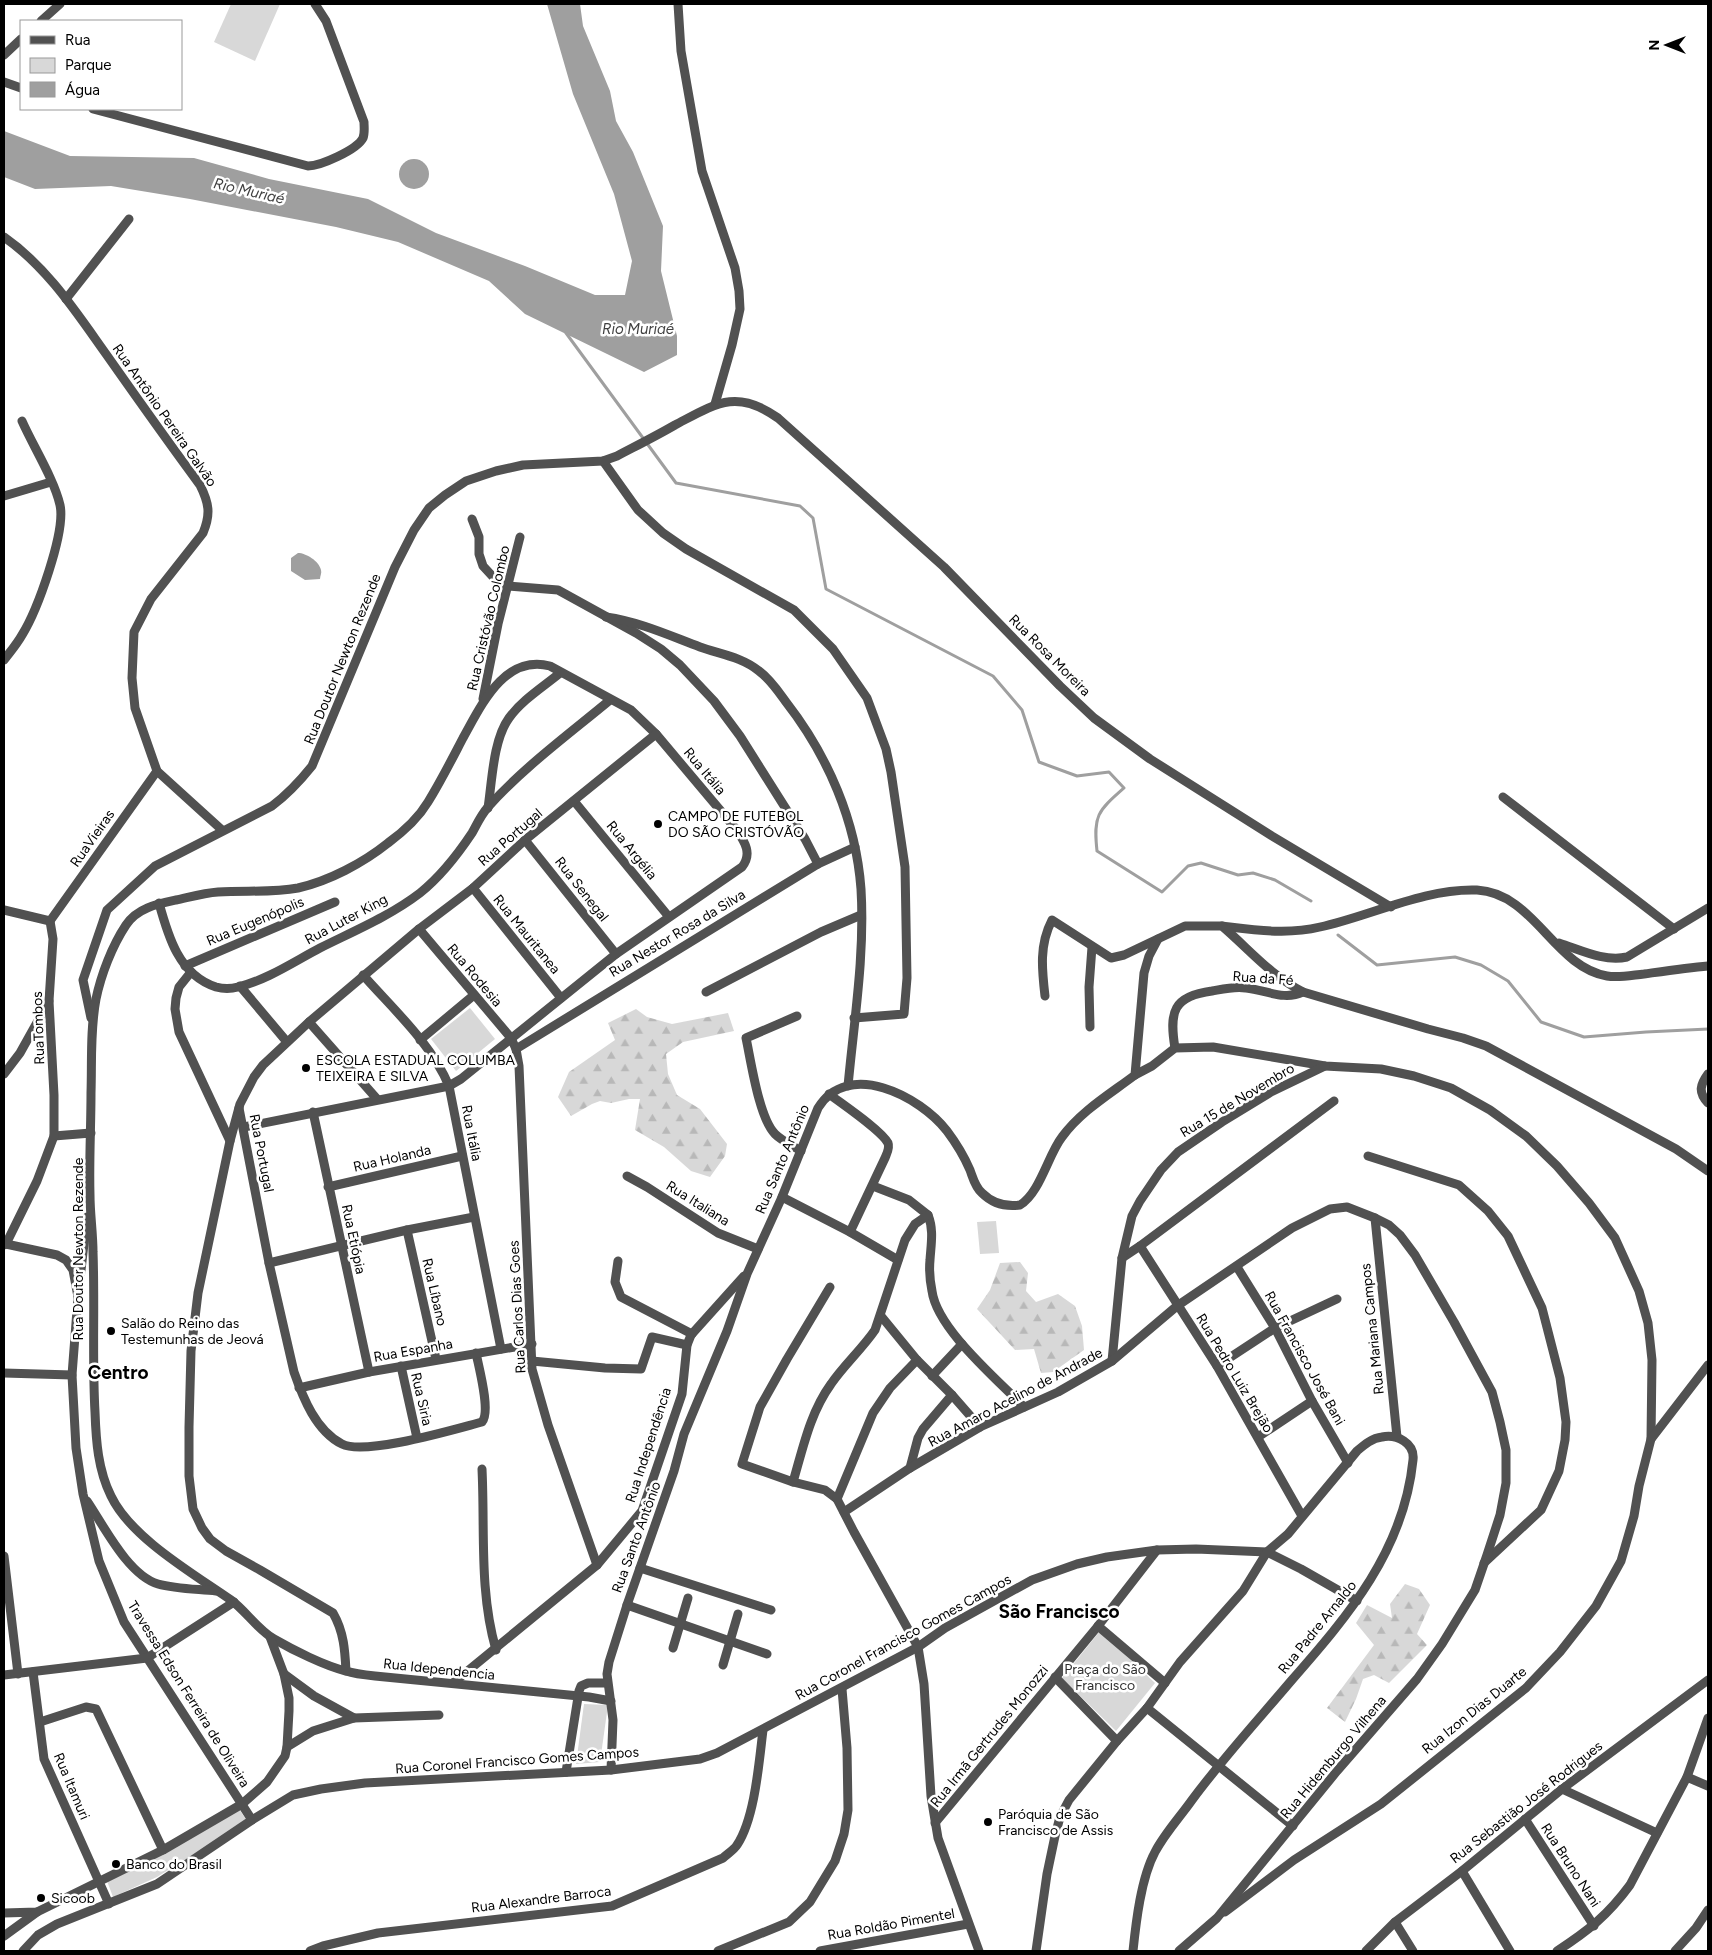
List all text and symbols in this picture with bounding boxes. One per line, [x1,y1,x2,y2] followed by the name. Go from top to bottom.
[20,20,182,110] legend
[1642,20,1692,70] north arrow
[65,31,90,49] text: Rua
[1646,40,1663,50] text: N
[65,56,112,74] text: Parque
[65,81,100,99] text: Água
[212,174,286,208] water label: Rio Muriaé
[602,320,674,338] water label: Rio Muriaé
[109,341,220,490] street label: Rua Antônio Pereira Galvão
[464,544,513,692] street label: Rua Cristóvão Colombo
[300,571,385,747] street label: Rua Doutor Newton Rezende
[1005,611,1094,700] street label: Rua Rosa Moreira
[680,744,729,799] street label: Rua Itália
[475,805,546,870] street label: Rua Portugal
[67,806,118,870] street label: RuaVieiras
[668,808,804,841] place label: CAMPO DE FUTEBOL DO SÃO CRISTÓVÃO
[603,817,660,883] street label: Rua Argélia
[652,818,664,830] marker: CAMPO DE FUTEBOL DO SÃO CRISTÓVÃO
[551,854,612,925] street label: Rua Senegal
[606,886,748,981] street label: Rua Nestor Rosa da Silva
[302,891,390,948] street label: Rua Luter King
[489,891,564,977] street label: Rua Mauritanea
[204,893,307,950] street label: Rua Eugenópolis
[443,940,506,1010] street label: Rua Rodesia
[1232,968,1294,989] street label: Rua da Fé
[29,991,48,1065] street label: RuaTombos
[316,1052,515,1085] place label: ESCOLA ESTADUAL COLUMBA TEIXEIRA E SILVA
[1177,1060,1297,1141] street label: Rua 15 de Novembro
[300,1062,312,1074] marker: ESCOLA ESTADUAL COLUMBA TEIXEIRA E SILVA
[752,1102,813,1217] street label: Rua Santo Antônio
[458,1104,485,1163] street label: Rua Itália
[246,1112,277,1194] street label: Rua Portugal
[352,1141,433,1176] street label: Rua Holanda
[70,1157,87,1340] street label: Rua Doutor Newton Rezende
[663,1177,733,1230] street label: Rua Italiana
[338,1203,369,1275] street label: Rua Etiópia
[506,1240,529,1374] street label: Rua Carlos Dias Goes
[418,1257,451,1328] street label: Rua Líbano
[1357,1263,1388,1395] street label: Rua Mariana Campos
[1261,1288,1348,1428] street label: Rua Francisco José Bani
[1192,1311,1277,1436] street label: Rua Pedro Luiz Brejão
[121,1315,264,1348] place label: Salão do Reino das Testemunhas de Jeová
[105,1325,117,1337] marker: Salão do Reino das Testemunhas de Jeová
[372,1335,454,1366] street label: Rua Espanha
[925,1344,1106,1451] street label: Rua Amaro Acelino de Andrade
[88,1361,148,1384] district label: Centro
[407,1371,436,1427] street label: Rua Siria
[622,1385,675,1505] street label: Rua Independência
[608,1479,665,1595] street label: Rua Santo Antônio
[792,1571,1014,1704] street label: Rua Coronel Francisco Gomes Campos
[1275,1577,1360,1677] street label: Rua Padre Arnaldo
[124,1598,253,1791] street label: Travessa Edson Ferreira de Oliveira
[998,1600,1120,1623] district label: São Francisco
[382,1655,496,1684] street label: Rua Idependencia
[1064,1661,1146,1694] park label: Praça do São Francisco
[927,1662,1052,1811] street label: Rua Irmã Gertrudes Monozzi
[1419,1663,1530,1758] street label: Rua Izon Dias Duarte
[1277,1692,1390,1822] street label: Rua Hidemburgo Vilhena
[1447,1738,1606,1867] street label: Rua Sebastião José Rodrigues
[395,1744,639,1777] street label: Rua Coronel Francisco Gomes Campos
[50,1750,93,1822] street label: Rua Itamuri
[998,1806,1113,1839] place label: Paróquia de São Francisco de Assis
[982,1816,994,1828] marker: Paróquia de São Francisco de Assis
[1537,1820,1604,1910] street label: Rua Bruno Nani
[126,1856,222,1873] place label: Banco do Brasil
[110,1858,122,1870] marker: Banco do Brasil
[470,1882,612,1917] street label: Rua Alexandre Barroca
[51,1890,95,1907] place label: Sicoob
[35,1892,47,1904] marker: Sicoob
[826,1905,956,1944] street label: Rua Roldão Pimentel

